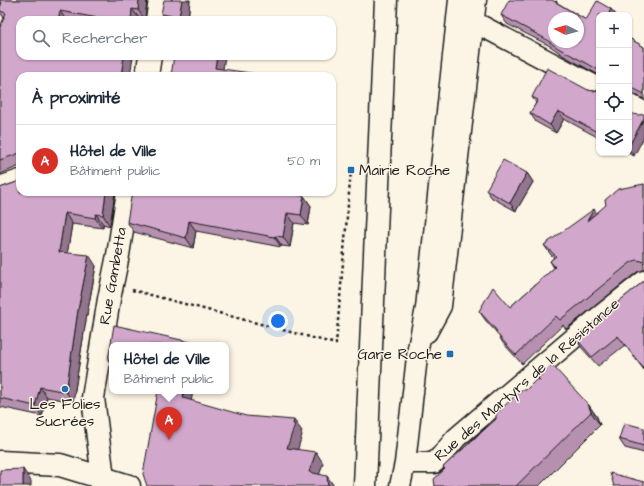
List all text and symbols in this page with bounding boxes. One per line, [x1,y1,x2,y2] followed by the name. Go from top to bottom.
[548,12,584,48] north arrow
[596,12,632,156] map controls
[596,12,632,48] button: +
[16,16,336,60] search box
[30,27,52,49] icon: search
[62,28,147,49] text: Rechercher
[596,48,632,84] button: −
[596,84,632,120] button: locate
[32,86,121,110] text: À proximité
[596,120,632,156] button: layers
[70,141,156,162] text: Hôtel de Ville
[41,152,49,170] text: A
[287,152,320,170] text: 50 m
[359,160,450,181] place label: Mairie Roche
[70,162,161,180] text: Bâtiment public
[346,165,356,175] marker: Mairie Roche
[94,225,132,326] street label: Rue Gambetta
[430,294,625,467] street label: Rue des Martyrs de la Résistance
[268,311,288,331] your location
[109,342,229,394] popup
[357,344,442,365] place label: Gare Roche
[124,349,210,370] text: Hôtel de Ville
[445,349,455,359] marker: Gare Roche
[124,370,214,388] text: Bâtiment public
[60,384,70,394] marker: Les Folies Sucrées
[29,394,101,432] place label: Les Folies Sucrées
[156,407,182,440] pin: A

